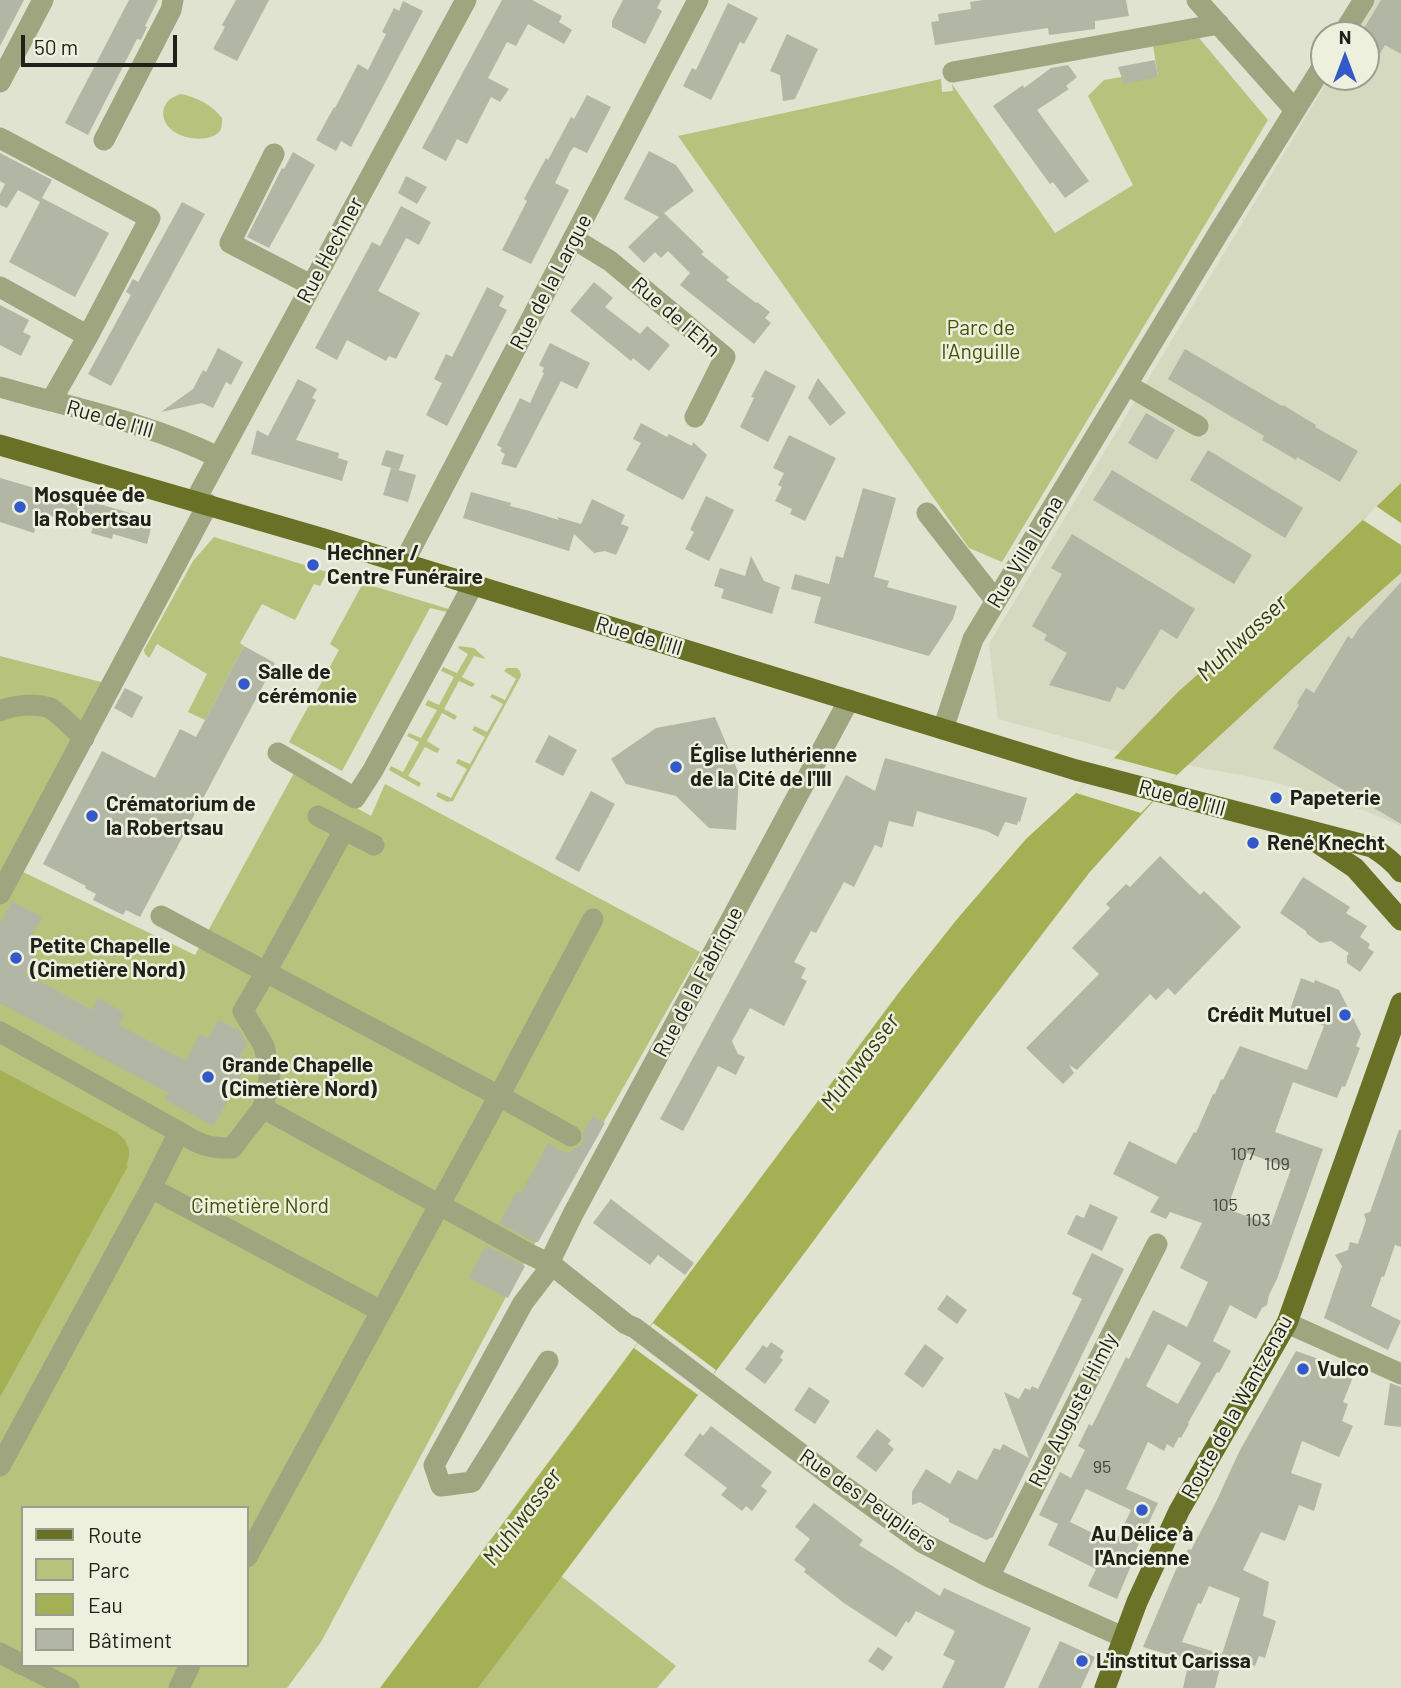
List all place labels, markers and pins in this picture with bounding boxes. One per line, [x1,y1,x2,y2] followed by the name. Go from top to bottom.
[34,482,151,532] place label: Mosquée de la Robertsau
[12,499,28,515] marker: Mosquée de la Robertsau
[327,540,483,590] place label: Hechner / Centre Funéraire
[305,557,321,573] marker: Hechner / Centre Funéraire
[258,659,357,709] place label: Salle de cérémonie
[236,676,252,692] marker: Salle de cérémonie
[690,742,857,792] place label: Église luthérienne de la Cité de l'Ill
[668,759,684,775] marker: Église luthérienne de la Cité de l'Ill
[1290,785,1381,811] place label: Papeterie
[1268,790,1284,806] marker: Papeterie
[106,791,256,841] place label: Crématorium de la Robertsau
[84,808,100,824] marker: Crématorium de la Robertsau
[1267,830,1385,856] place label: René Knecht
[1245,835,1261,851] marker: René Knecht
[30,933,185,983] place label: Petite Chapelle (Cimetière Nord)
[8,950,24,966] marker: Petite Chapelle (Cimetière Nord)
[1207,1002,1331,1028] place label: Crédit Mutuel
[1337,1007,1353,1023] marker: Crédit Mutuel
[222,1052,377,1102] place label: Grande Chapelle (Cimetière Nord)
[200,1069,216,1085] marker: Grande Chapelle (Cimetière Nord)
[1317,1356,1369,1382] place label: Vulco
[1295,1361,1311,1377] marker: Vulco
[1134,1502,1150,1518] marker: Au Délice à l'Ancienne
[1091,1521,1193,1571] place label: Au Délice à l'Ancienne
[1096,1648,1251,1674] place label: L'institut Carissa
[1074,1653,1090,1669] marker: L'institut Carissa

